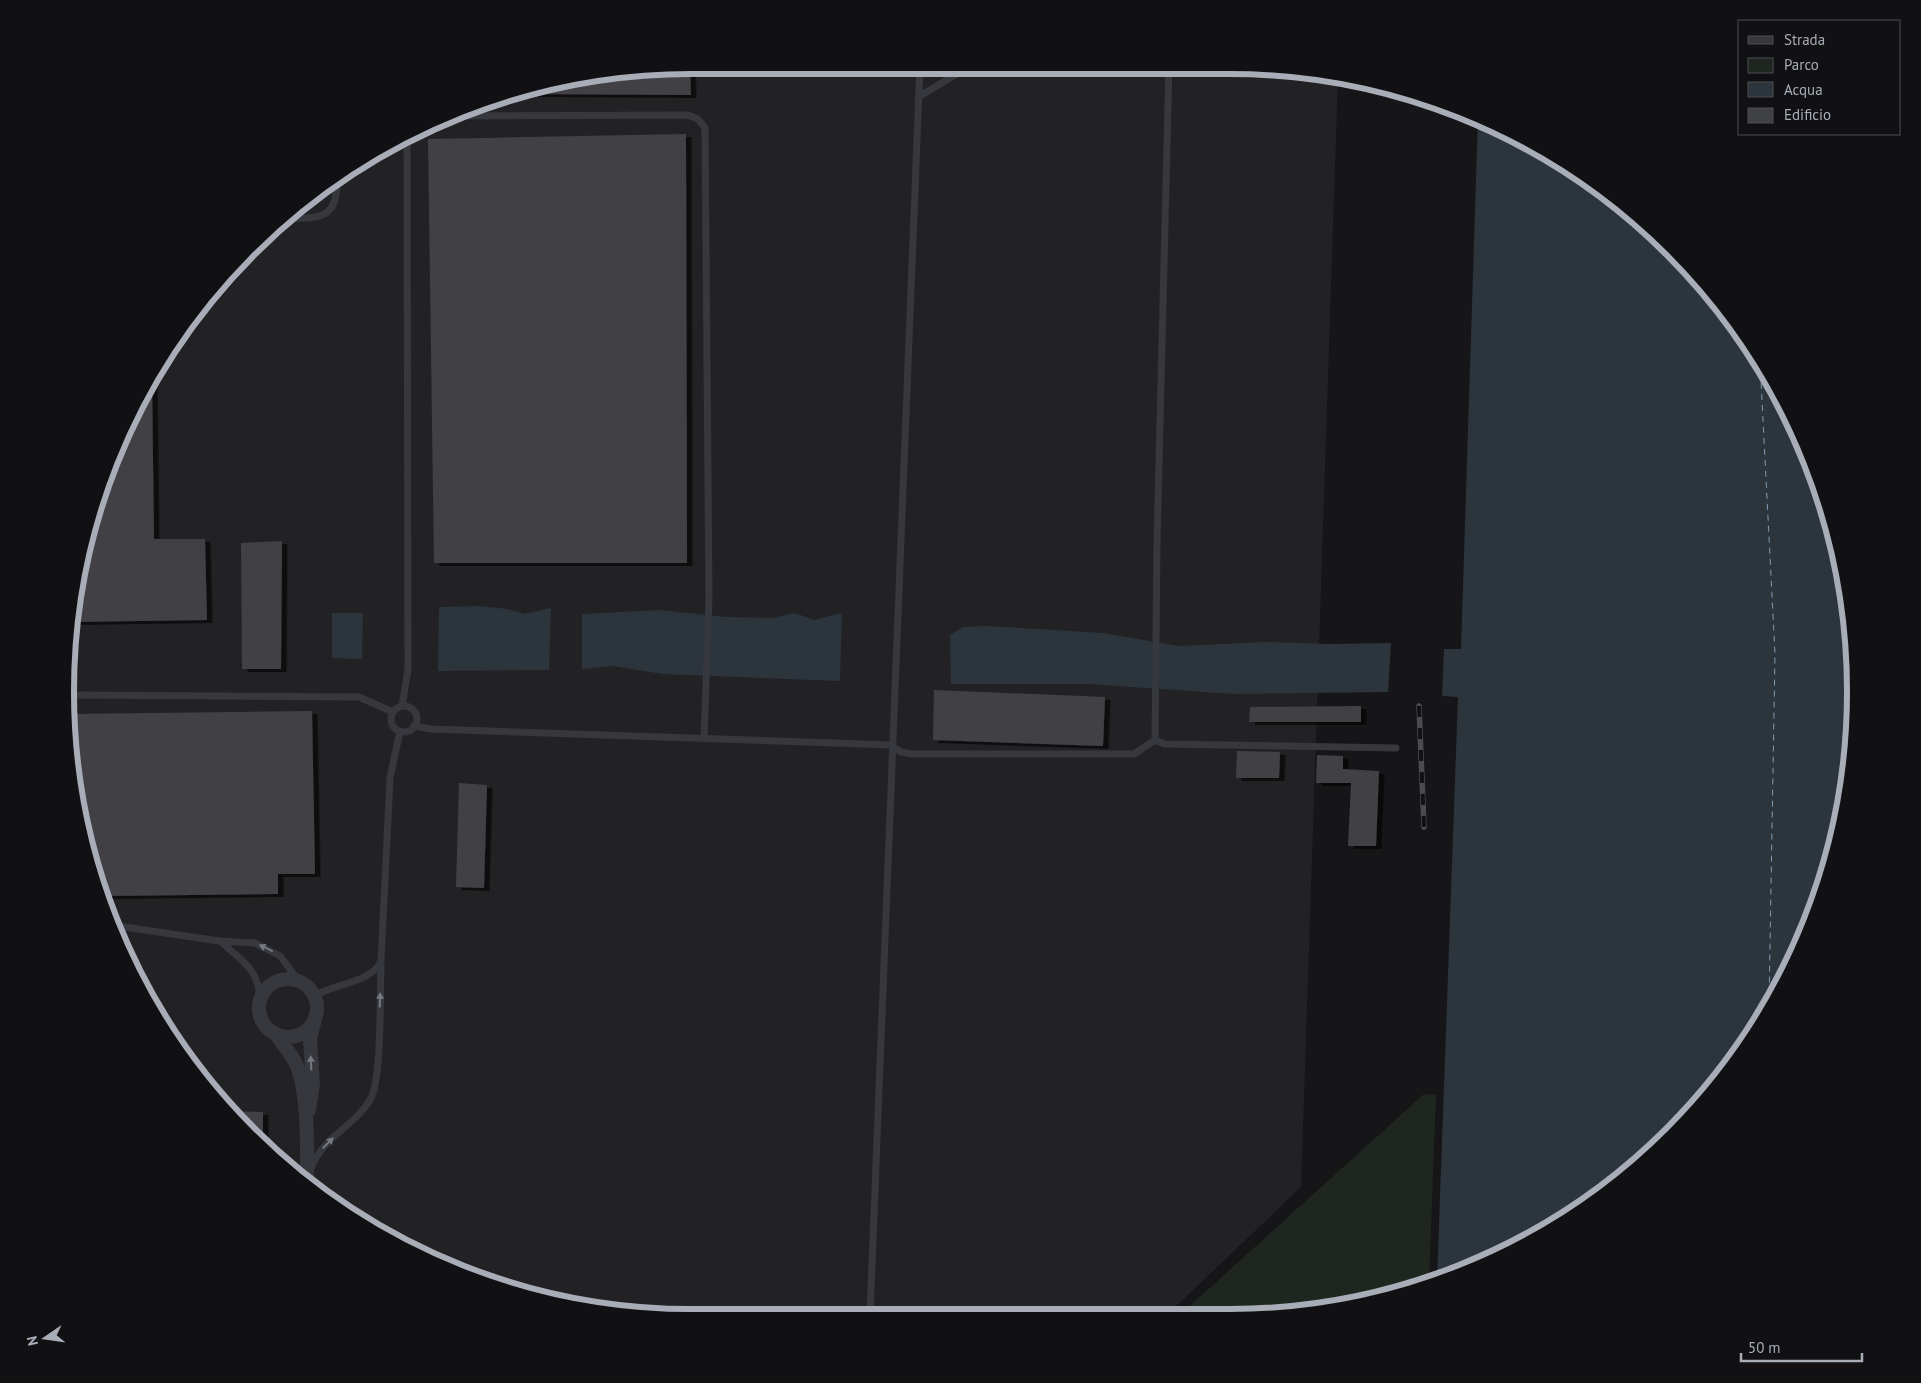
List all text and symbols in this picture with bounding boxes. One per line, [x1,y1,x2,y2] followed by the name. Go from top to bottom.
[1738,20,1901,135] legend
[1784,30,1825,49] text: Strada
[1784,55,1819,74] text: Parco
[1784,80,1823,99] text: Acqua
[1784,105,1831,124] text: Edificio
[259,944,273,952] one-way arrow
[376,991,384,1007] one-way arrow
[307,1054,315,1070] one-way arrow
[322,1138,334,1150] one-way arrow
[20,1313,70,1363] north arrow
[1741,1330,1862,1362] scale bar
[23,1334,42,1347] text: N
[1748,1338,1781,1357] text: 50 m

